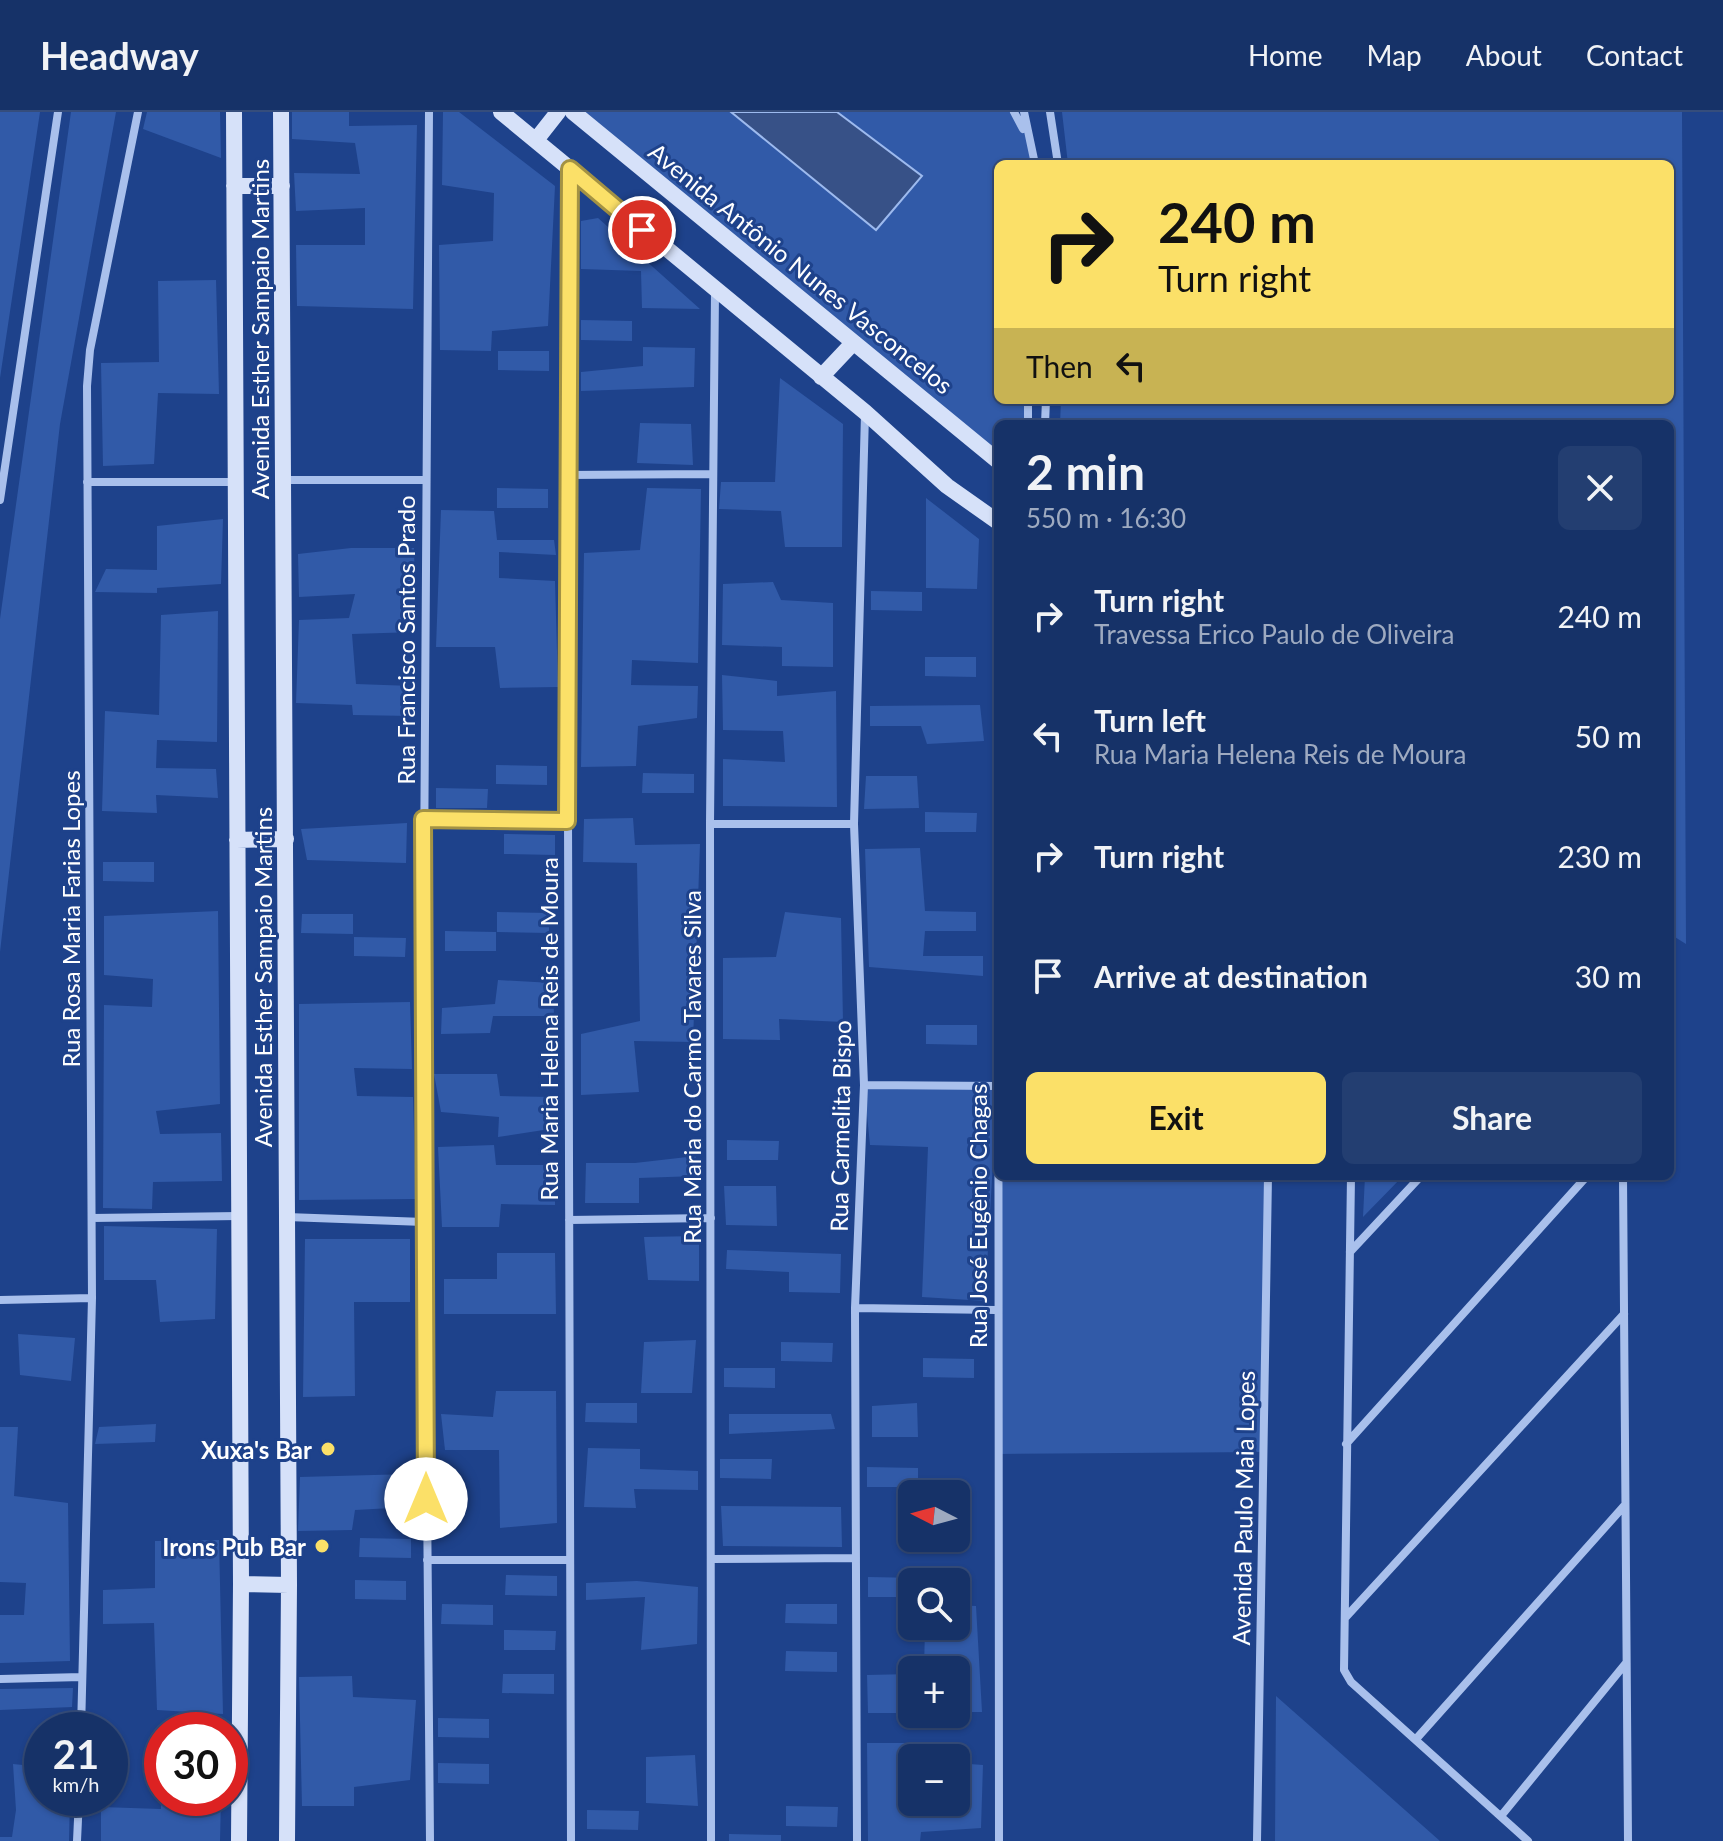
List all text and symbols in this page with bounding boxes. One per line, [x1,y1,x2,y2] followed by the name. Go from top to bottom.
[40,32,199,78] text: Headway
[1248,38,1323,72] text: Home
[1367,38,1422,72] text: Map
[1466,38,1542,72] text: About
[1586,38,1683,72] text: Contact
[643,136,959,400] street label: Avenida Antônio Nunes Vasconcelos
[245,159,274,499] street label: Avenida Esther Sampaio Martins
[1158,188,1316,255] text: 240 m
[1026,192,1130,296] icon: right
[608,196,676,264] pin
[620,208,664,252] icon: arrive
[1158,256,1311,300] text: Turn right
[1109,344,1153,388] icon: left
[1026,348,1093,384] text: Then
[1026,443,1145,500] text: 2 min
[1558,446,1642,530] button: close
[391,495,420,785] street label: Rua Francisco Santos Prado
[1026,502,1186,534] text: 550 m · 16:30
[1094,582,1224,618] text: Turn right
[1026,594,1070,638] icon: right
[1557,598,1642,634] text: 240 m
[1094,618,1454,650] text: Travessa Erico Paulo de Oliveira
[1094,702,1206,738] text: Turn left
[1026,714,1070,758] icon: left
[1575,718,1642,754] text: 50 m
[1094,738,1466,770] text: Rua Maria Helena Reis de Moura
[56,770,85,1068] street label: Rua Rosa Maria Farias Lopes
[248,807,277,1147] street label: Avenida Esther Sampaio Martins
[1026,834,1070,878] icon: right
[1094,838,1224,874] text: Turn right
[1557,838,1642,874] text: 230 m
[534,857,563,1201] street label: Rua Maria Helena Reis de Moura
[677,890,706,1244] street label: Rua Maria do Carmo Tavares Silva
[1026,954,1070,998] icon: arrive
[1094,958,1368,994] text: Arrive at destination
[1575,958,1642,994] text: 30 m
[824,1020,856,1232] street label: Rua Carmelita Bispo
[1026,1072,1326,1164] button: Exit
[1342,1072,1642,1164] button: Share
[963,1084,992,1348] street label: Rua José Eugênio Chagas
[1226,1370,1260,1646] street label: Avenida Paulo Maia Lopes
[201,1435,312,1464] place label: Xuxa's Bar
[319,1440,337,1458] marker: Xuxa's Bar
[384,1457,468,1541] position arrow
[898,1480,970,1552] north arrow
[898,1480,970,1816] map controls
[162,1532,306,1561] place label: Irons Pub Bar
[313,1537,331,1555] marker: Irons Pub Bar
[898,1568,970,1640] button: search
[898,1656,970,1728] button: +
[144,1712,248,1816] speed limit sign: 30
[53,1730,99,1778] text: 21
[898,1744,970,1816] button: −
[53,1772,99,1796] text: km/h

